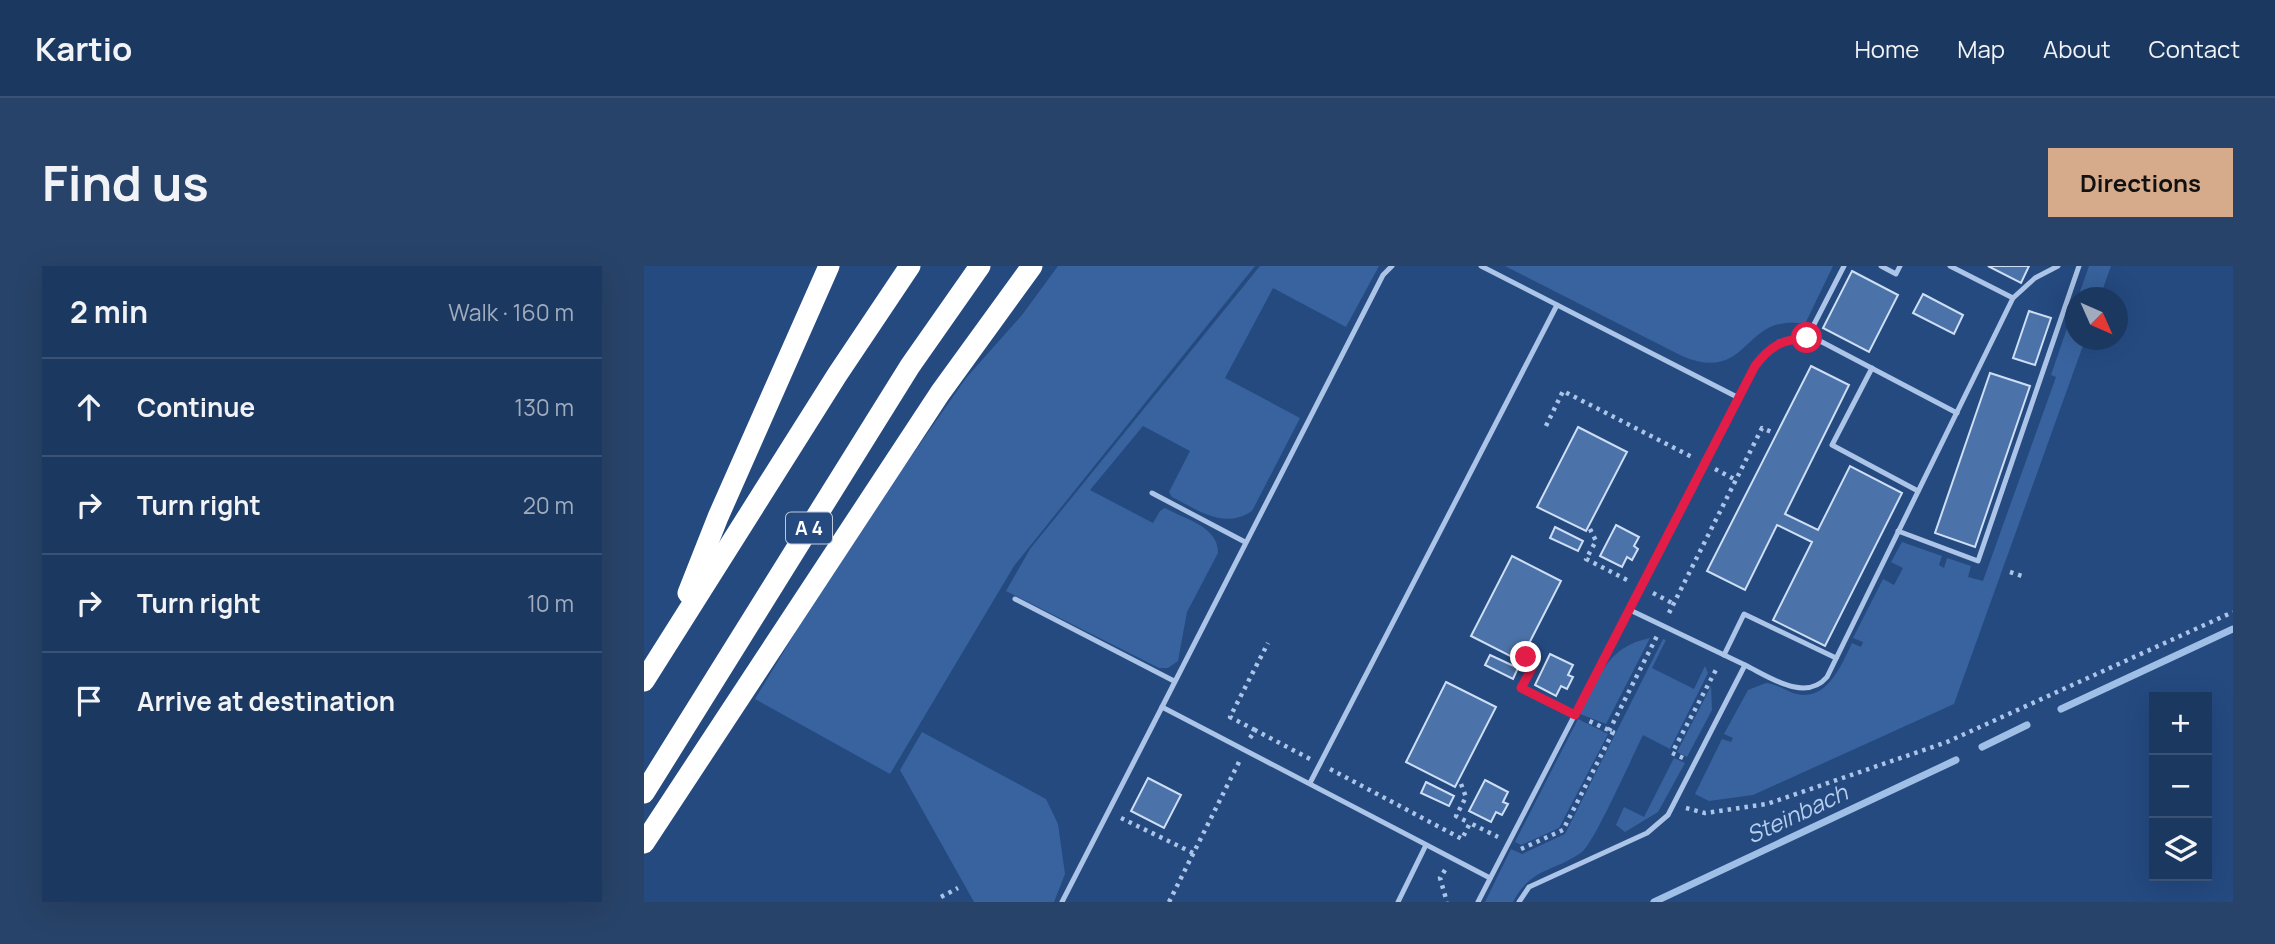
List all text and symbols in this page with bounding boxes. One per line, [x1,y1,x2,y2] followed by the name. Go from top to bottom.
[35,26,132,71] text: Kartio
[1854,32,1919,65] text: Home
[1957,32,2005,65] text: Map
[2043,32,2111,65] text: About
[2149,32,2240,65] text: Contact
[2048,148,2233,217] button: Directions
[42,149,209,216] text: Find us
[2065,287,2128,350] north arrow
[70,291,148,332] text: 2 min
[448,296,574,328] text: Walk · 160 m
[1791,322,1822,353] route start
[70,388,108,426] icon: ahead
[137,389,255,425] text: Continue
[514,391,574,423] text: 130 m
[70,486,108,524] icon: right
[137,487,261,523] text: Turn right
[523,489,574,521] text: 20 m
[786,512,832,544] road number: A 4
[70,584,108,622] icon: right
[137,585,261,621] text: Turn right
[527,587,574,619] text: 10 m
[1510,641,1541,672] route end
[70,682,108,720] icon: arrive
[137,683,395,719] text: Arrive at destination
[2149,692,2212,881] map controls
[2149,692,2212,755] button: +
[2149,755,2212,818] button: −
[1741,775,1854,850] water label: Steinbach
[2149,818,2212,881] button: layers

